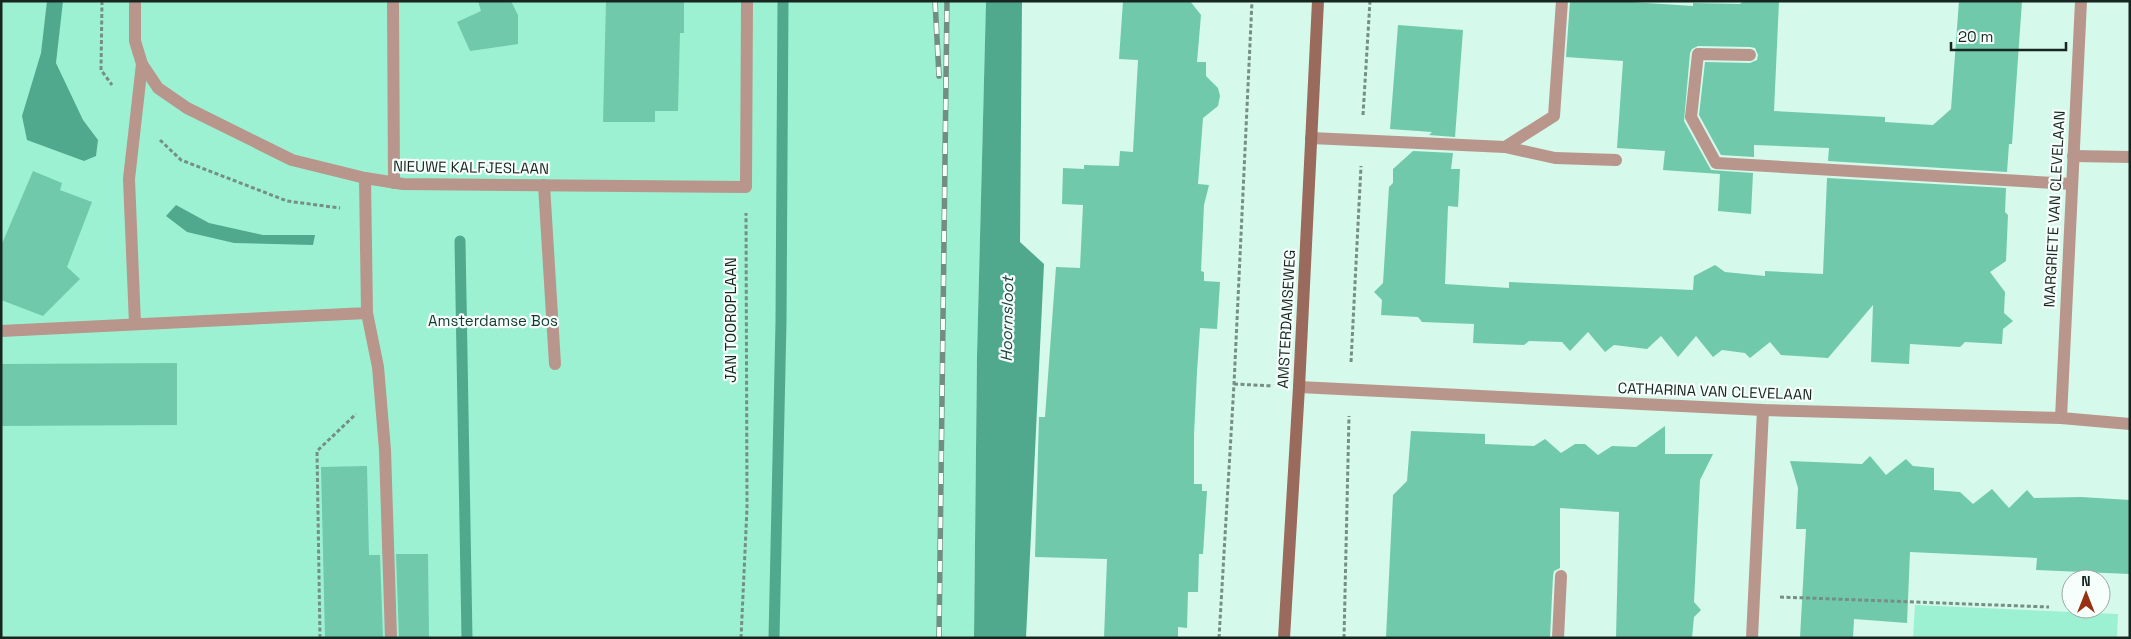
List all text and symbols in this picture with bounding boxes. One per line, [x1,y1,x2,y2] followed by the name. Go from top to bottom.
[1951,20,2066,52] scale bar
[1958,27,1993,46] text: 20 m
[2039,110,2069,308] street label: MARGRIETE VAN CLEVELAAN
[393,156,549,178] street label: NIEUWE KALFJESLAAN
[1273,249,1299,389] street label: AMSTERDAMSEWEG
[721,257,740,383] street label: JAN TOOROPLAAN
[996,275,1018,362] water label: Hoornsloot
[428,311,558,330] park label: Amsterdamse Bos
[1617,378,1813,404] street label: CATHARINA VAN CLEVELAAN
[2061,569,2111,619] north arrow
[2081,572,2091,590] text: N

